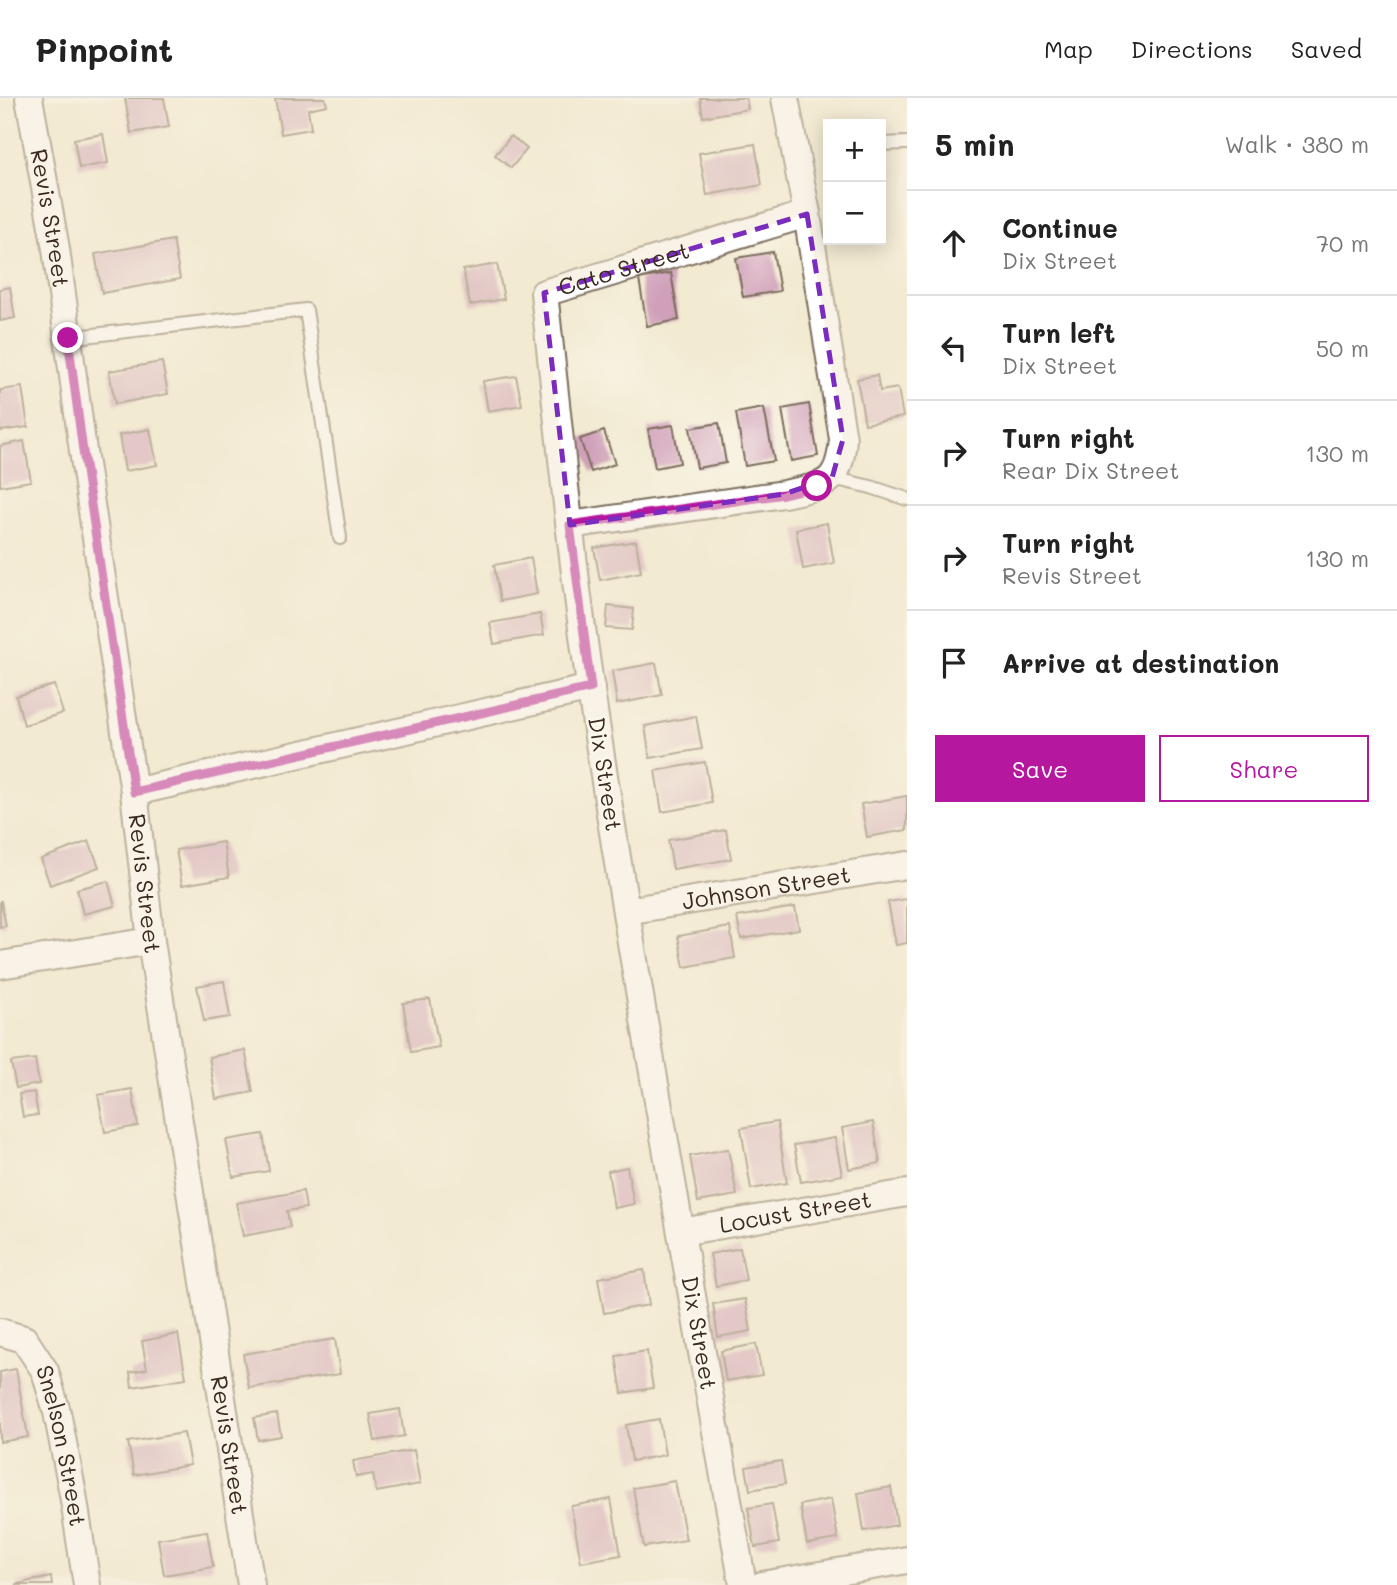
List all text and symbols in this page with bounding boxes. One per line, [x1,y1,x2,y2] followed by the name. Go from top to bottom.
[35,27,173,70] text: Pinpoint
[1044,33,1093,64] text: Map
[1131,33,1253,64] text: Directions
[1291,33,1362,64] text: Saved
[823,119,886,245] map controls
[823,119,886,182] button: +
[935,124,1015,164] text: 5 min
[1224,129,1369,159] text: Walk · 380 m
[24,146,77,289] street label: Revis Street
[823,182,886,245] button: −
[1002,211,1118,245] text: Continue
[935,224,973,262] icon: ahead
[1316,228,1369,258] text: 70 m
[554,234,693,302] street label: Cato Street
[1002,245,1117,275] text: Dix Street
[1002,316,1115,350] text: Turn left
[52,322,83,353] route end
[935,329,973,367] icon: left
[1316,333,1369,363] text: 50 m
[1002,350,1117,380] text: Dix Street
[1002,421,1135,455] text: Turn right
[935,434,973,472] icon: right
[1305,438,1369,468] text: 130 m
[1002,455,1179,485] text: Rear Dix Street
[801,470,832,501] route start
[1002,526,1135,560] text: Turn right
[935,539,973,577] icon: right
[1305,543,1369,573] text: 130 m
[1002,560,1142,590] text: Revis Street
[935,644,973,682] icon: arrive
[1002,646,1279,680] text: Arrive at destination
[582,715,630,833] street label: Dix Street
[935,735,1145,802] button: Save
[1159,735,1369,802] button: Share
[123,812,169,955] street label: Revis Street
[680,859,852,916] street label: Johnson Street
[717,1183,873,1239] street label: Locust Street
[675,1274,725,1392] street label: Dix Street
[30,1361,94,1528] street label: Snelson Street
[205,1373,256,1516] street label: Revis Street

